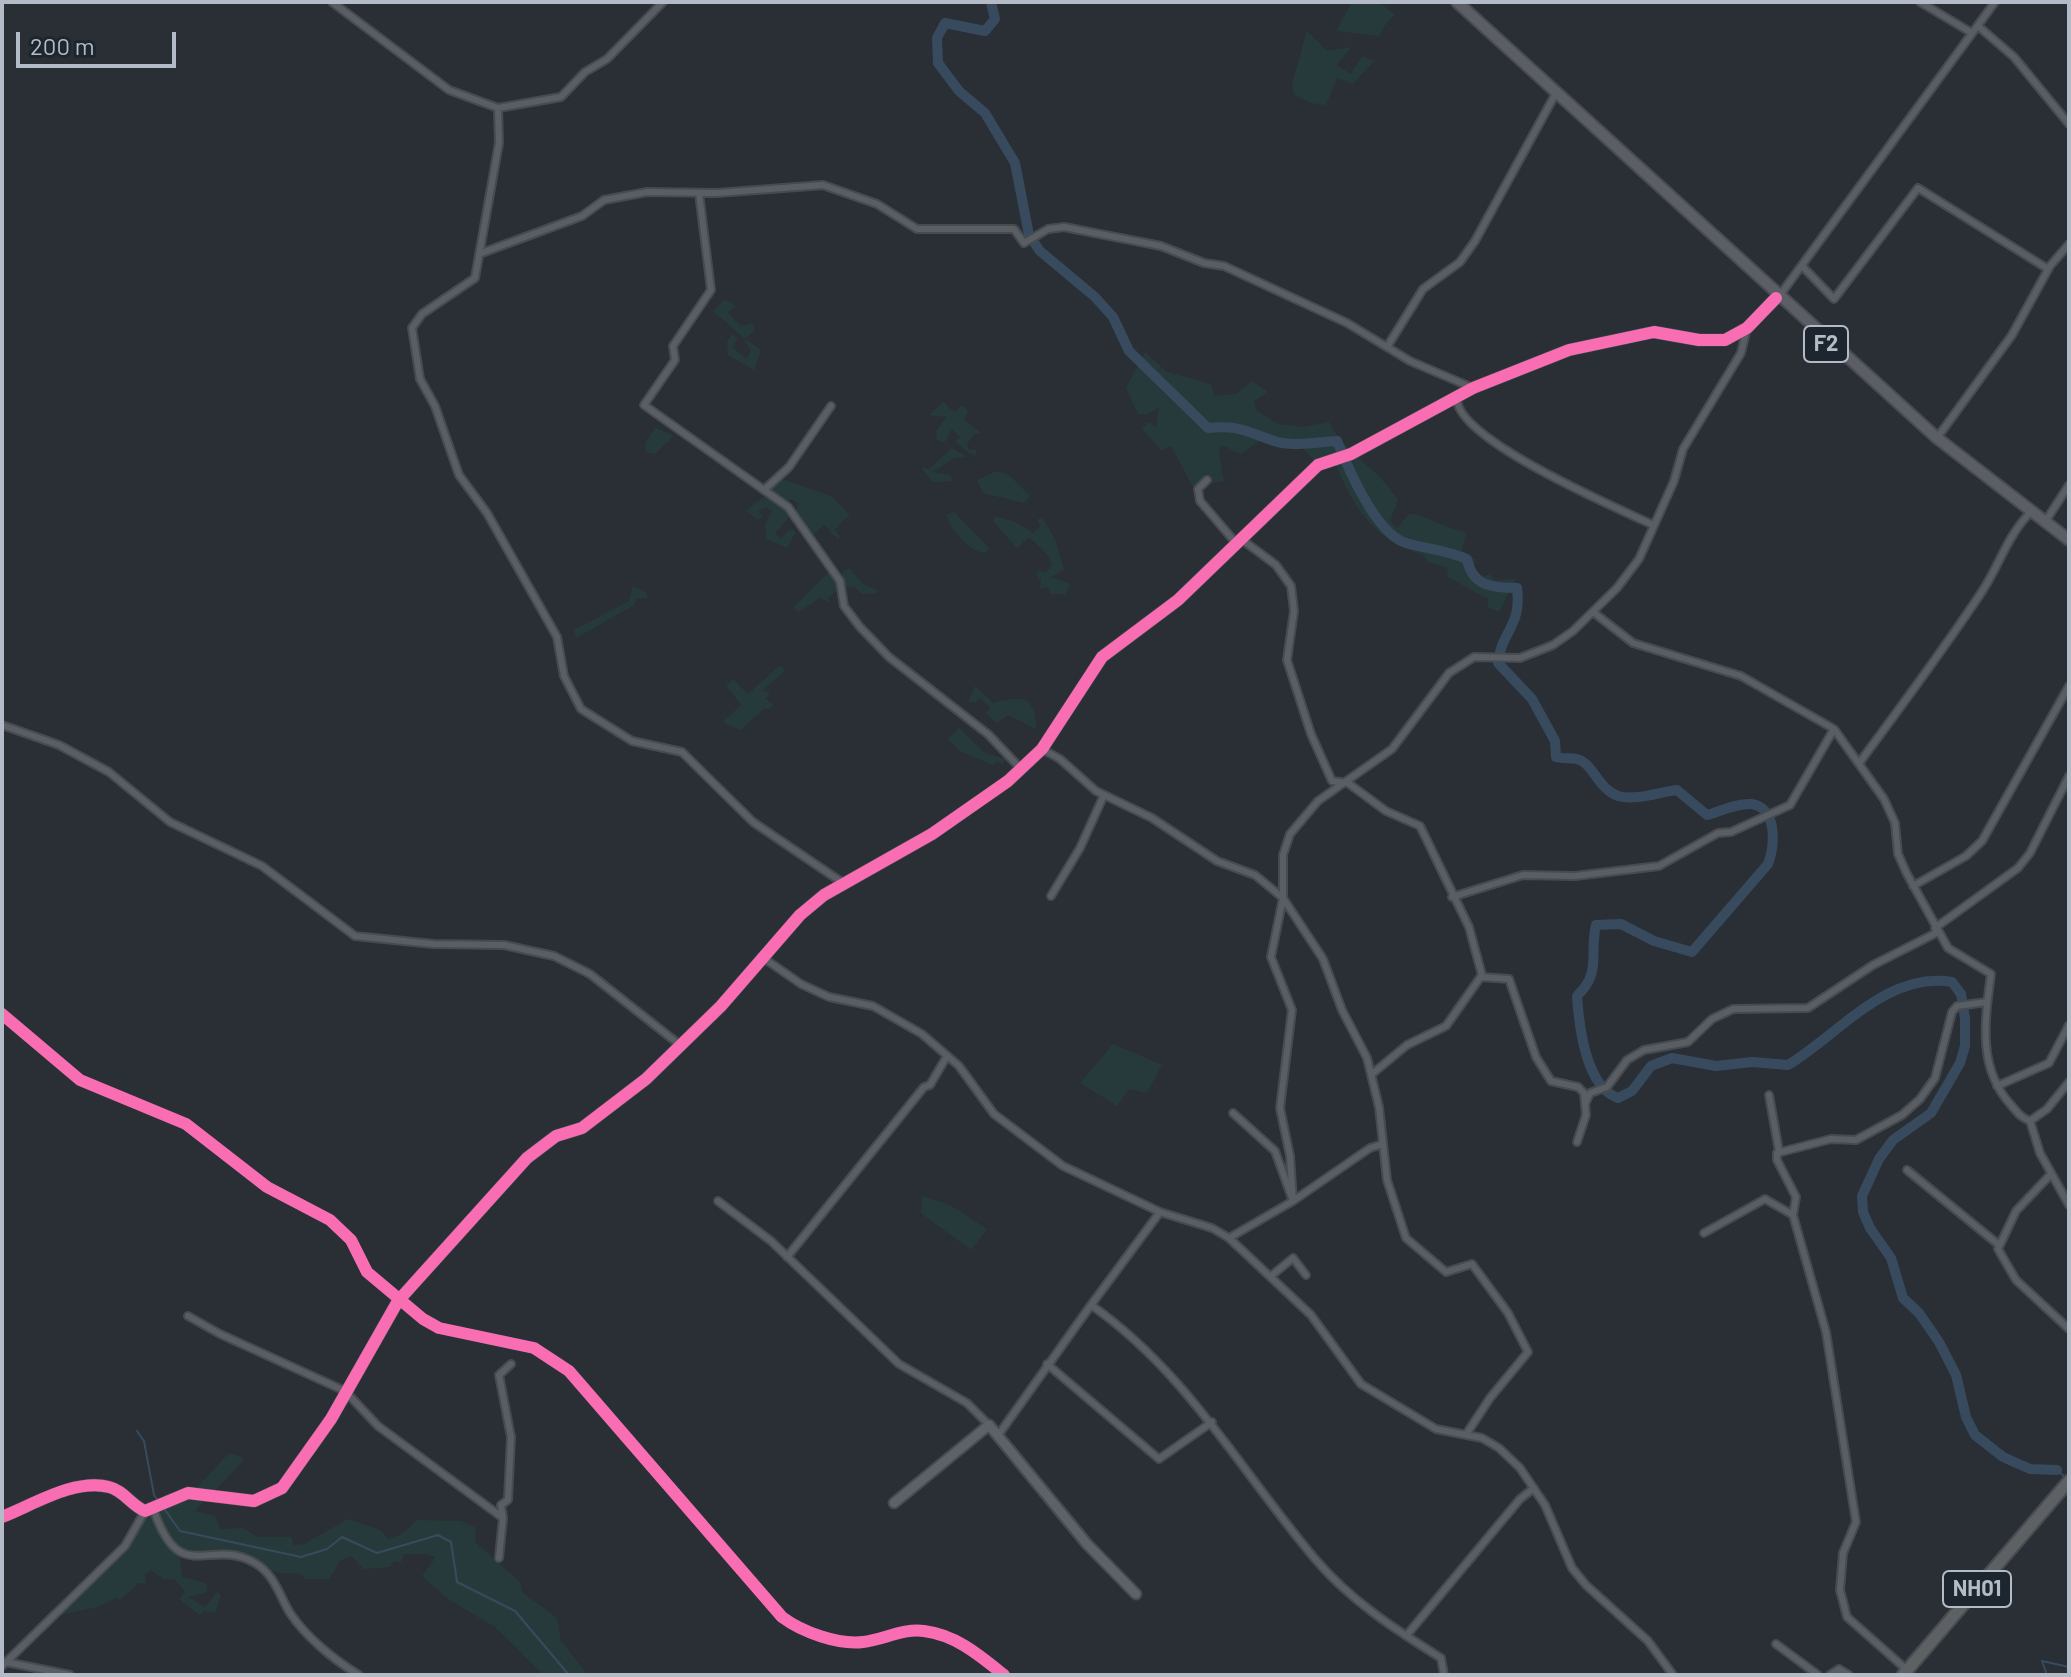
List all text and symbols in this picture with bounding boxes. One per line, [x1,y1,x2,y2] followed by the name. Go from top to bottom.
[20,16,180,66] scale bar
[30,31,95,60] text: 200 m
[1804,326,1848,362] road number: F2
[1943,1571,2011,1607] road number: NH01

